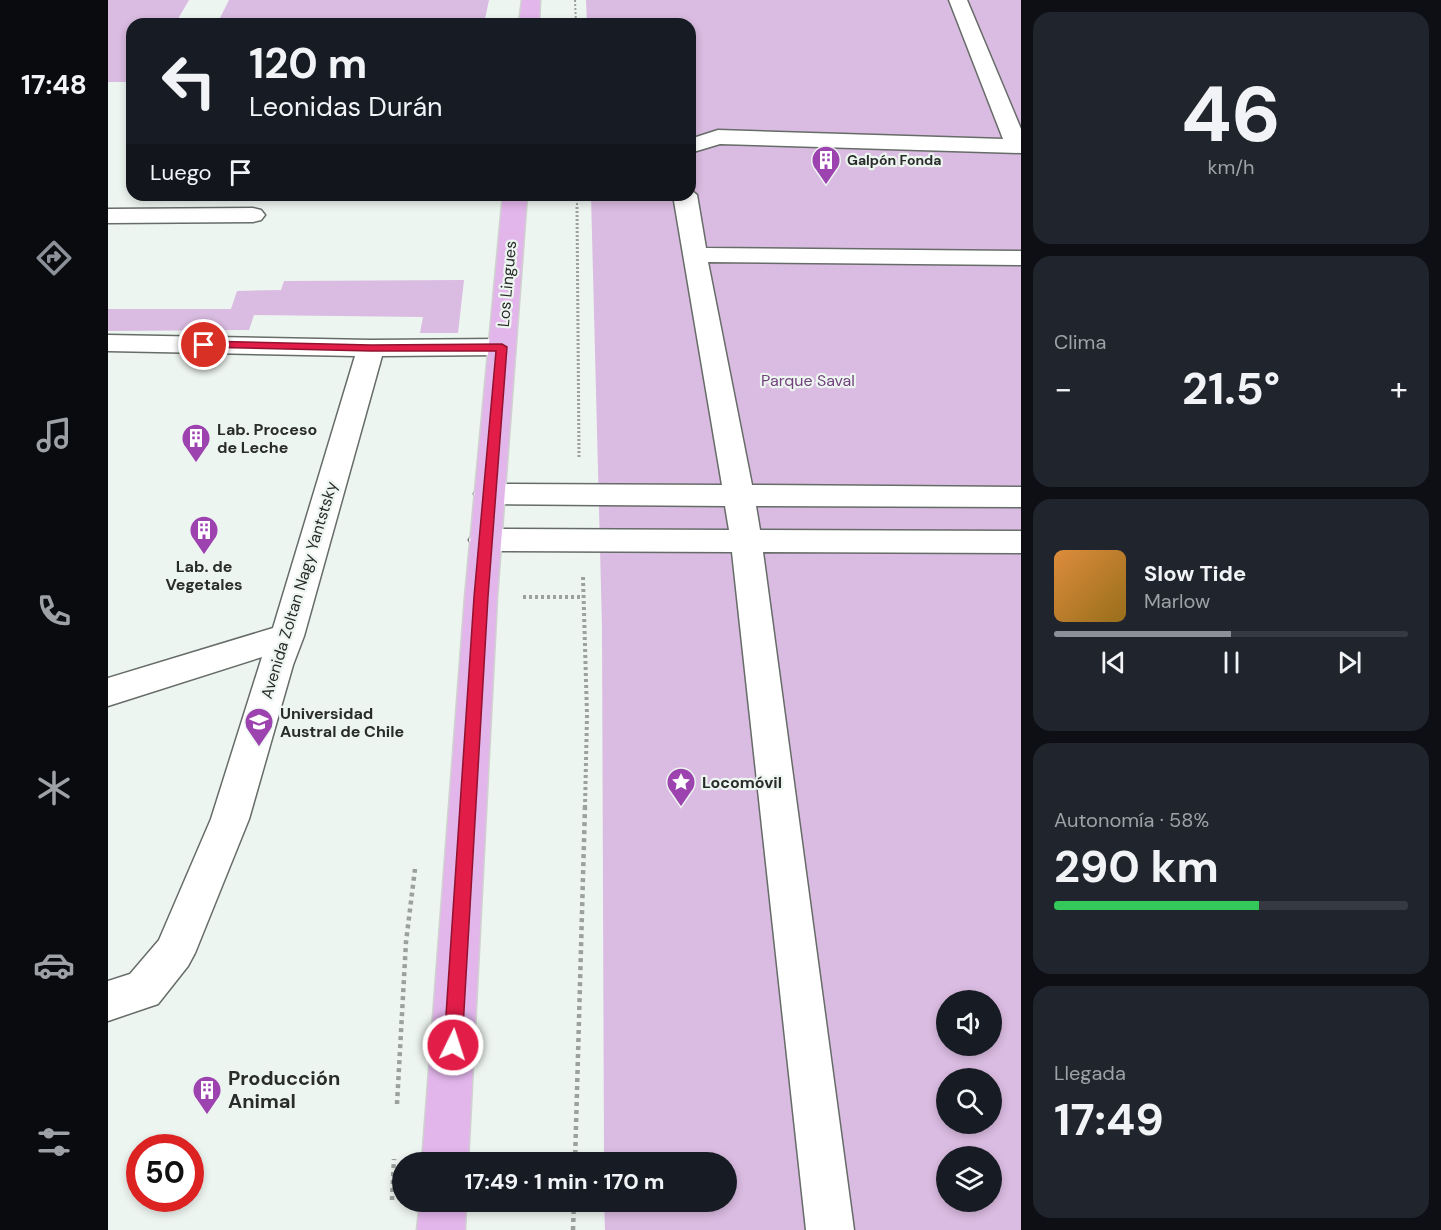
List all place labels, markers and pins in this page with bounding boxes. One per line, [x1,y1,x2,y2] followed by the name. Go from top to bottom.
[810,144,842,186] building icon: Galpón Fonda
[847,151,941,169] place label: Galpón Fonda
[178,319,229,370] pin
[217,419,317,458] place label: Lab. Proceso de Leche
[180,422,212,464] building icon: Lab. Proceso de Leche
[188,514,220,556] building icon: Lab. de Vegetales
[165,556,243,595] place label: Lab. de Vegetales
[280,703,404,742] place label: Universidad Austral de Chile
[243,706,275,748] school or university icon: Universidad Austral de Chile
[665,766,697,808] place icon: Locomóvil
[702,772,782,793] place label: Locomóvil
[228,1065,340,1114] place label: Producción Animal
[191,1074,223,1116] building icon: Producción Animal

